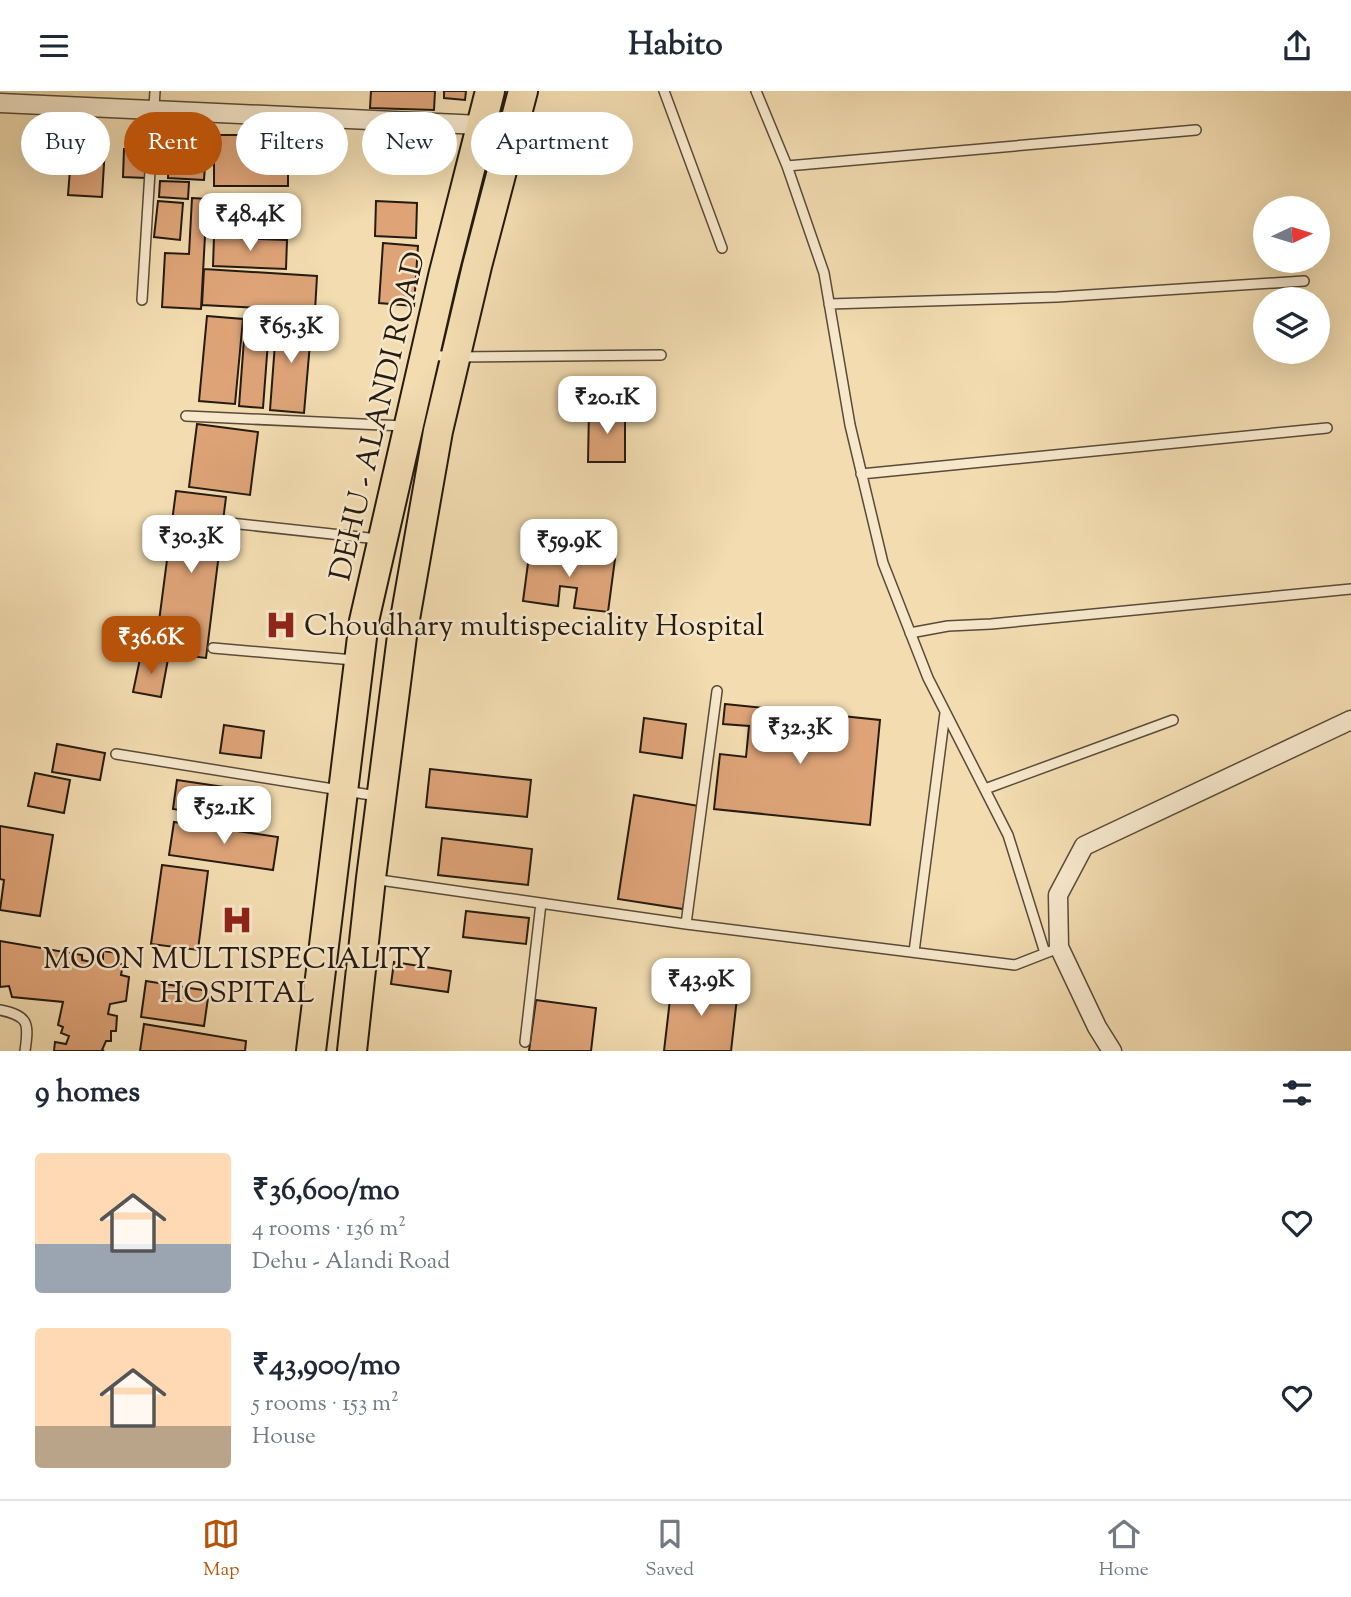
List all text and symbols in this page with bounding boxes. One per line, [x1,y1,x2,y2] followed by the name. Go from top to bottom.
[628,23,723,69] text: Habito
[35,27,73,65] icon: menu
[1278,27,1316,65] icon: share
[21,112,110,175] chip: Buy
[124,112,222,175] chip: Rent
[236,112,348,175] chip: Filters
[362,112,457,175] chip: New
[471,112,633,175] chip: Apartment
[193,193,307,253] pin: ₹48.4K
[1253,196,1330,273] north arrow
[1253,196,1330,364] map controls
[215,199,285,232] text: ₹48.4K
[321,248,438,585] street label: DEHU - ALANDI ROAD
[1253,287,1330,364] button: layers
[234,306,348,365] pin: ₹65.3K
[259,311,323,344] text: ₹65.3K
[550,377,664,436] pin: ₹20.1K
[574,382,640,415] text: ₹20.1K
[134,515,248,575] pin: ₹30.3K
[512,519,626,579] pin: ₹59.9K
[158,521,224,554] text: ₹30.3K
[536,525,602,558] text: ₹59.9K
[304,606,764,649] place label: Choudhary multispeciality Hospital
[264,608,298,642] hospital icon: Choudhary multispeciality Hospital
[94,617,208,676] pin: ₹36.6K
[118,622,184,655] text: ₹36.6K
[743,707,857,766] pin: ₹32.3K
[768,712,832,745] text: ₹32.3K
[167,787,281,846] pin: ₹52.1K
[193,792,255,825] text: ₹52.1K
[220,903,254,937] hospital icon: MOON MULTISPECIALITY HOSPITAL
[43,939,431,1016] place label: MOON MULTISPECIALITY HOSPITAL
[644,958,758,1018] pin: ₹43.9K
[667,964,735,997] text: ₹43.9K
[35,1072,140,1115] text: 9 homes
[1278,1074,1316,1112] icon: filters
[252,1170,400,1213] text: ₹36,600/mo
[91,1181,175,1265] icon: home
[1278,1204,1316,1242] icon: heart
[252,1213,406,1246] text: 4 rooms · 136 m²
[252,1246,450,1279] text: Dehu - Alandi Road
[252,1345,400,1388] text: ₹43,900/mo
[91,1356,175,1440] icon: home
[1278,1379,1316,1417] icon: heart
[252,1388,399,1421] text: 5 rooms · 153 m²
[252,1421,316,1454] text: House
[202,1515,240,1584] tab: Map
[645,1515,694,1584] tab: Saved
[1099,1515,1149,1584] tab: Home

